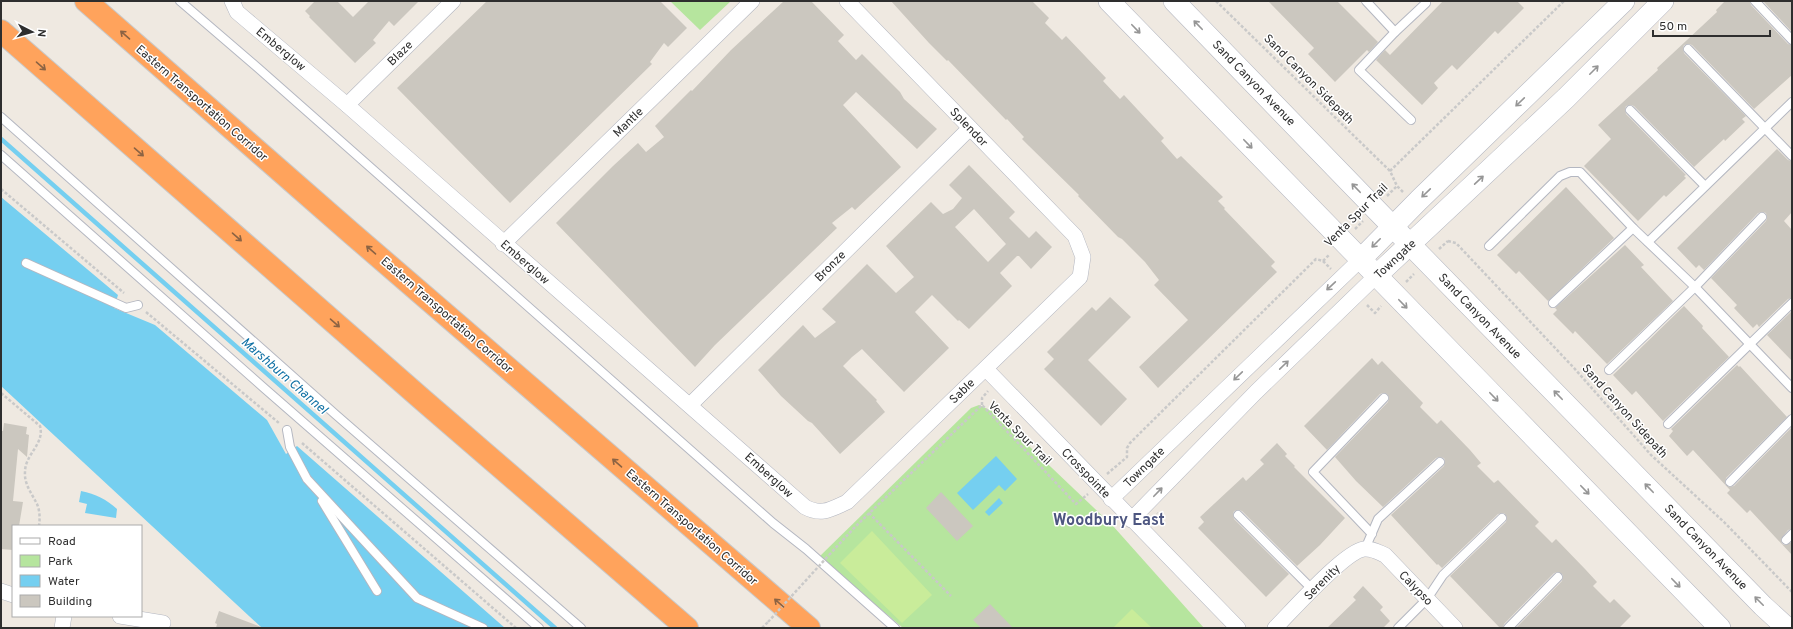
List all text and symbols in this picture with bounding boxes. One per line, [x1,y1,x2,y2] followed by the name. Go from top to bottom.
[12,12,52,52] north arrow
[1653,12,1770,38] scale bar
[1659,19,1687,35] text: 50 m
[1193,20,1202,30] one-way arrow
[252,24,309,76] street label: Emberglow
[1131,24,1141,34] one-way arrow
[34,28,48,38] text: N
[120,31,130,40] one-way arrow
[1260,31,1357,128] street label: Sand Canyon Sidepath
[1208,37,1298,130] street label: Sand Canyon Avenue
[384,38,417,70] street label: Blaze
[132,42,271,166] street label: Eastern Transportation Corridor
[36,62,46,71] one-way arrow
[1589,65,1599,75] one-way arrow
[1515,97,1525,107] one-way arrow
[610,104,647,141] street label: Mantle
[946,105,991,151] street label: Splendor
[1243,139,1253,149] one-way arrow
[133,147,143,156] one-way arrow
[1474,175,1484,184] one-way arrow
[1321,180,1392,251] street label: Venta Spur Trail
[1352,183,1361,193] one-way arrow
[1421,188,1431,198] one-way arrow
[231,233,242,242] one-way arrow
[1371,236,1420,283] street label: Towngate
[496,237,553,289] street label: Emberglow
[1371,238,1381,248] one-way arrow
[365,245,376,254] one-way arrow
[812,248,850,286] street label: Bronze
[377,254,516,378] street label: Eastern Transportation Corridor
[1434,270,1524,363] street label: Sand Canyon Avenue
[1326,281,1336,291] one-way arrow
[1399,299,1408,309] one-way arrow
[329,318,339,327] one-way arrow
[237,335,331,419] water label: Marshburn Channel
[1279,360,1289,369] one-way arrow
[1578,361,1671,462] street label: Sand Canyon Sidepath
[1233,372,1243,381] one-way arrow
[946,376,979,408] street label: Sable
[1553,390,1563,400] one-way arrow
[1489,392,1499,402] one-way arrow
[984,398,1055,469] street label: Venta Spur Trail
[1120,444,1169,491] street label: Towngate
[1057,445,1113,502] street label: Crosspointe
[741,450,796,502] street label: Emberglow
[612,458,623,467] one-way arrow
[622,466,761,590] street label: Eastern Transportation Corridor
[1644,483,1653,493] one-way arrow
[1580,485,1590,495] one-way arrow
[1153,487,1163,497] one-way arrow
[1660,501,1750,594] street label: Sand Canyon Avenue
[1053,511,1165,531] district label: Woodbury East
[12,525,142,617] legend
[48,534,76,550] text: Road
[48,554,73,570] text: Park
[1301,561,1344,604] street label: Serenity
[1395,568,1436,610] street label: Calypso
[48,574,80,590] text: Water
[1671,578,1681,588] one-way arrow
[48,594,92,610] text: Building
[1754,596,1764,606] one-way arrow
[774,598,785,607] one-way arrow

